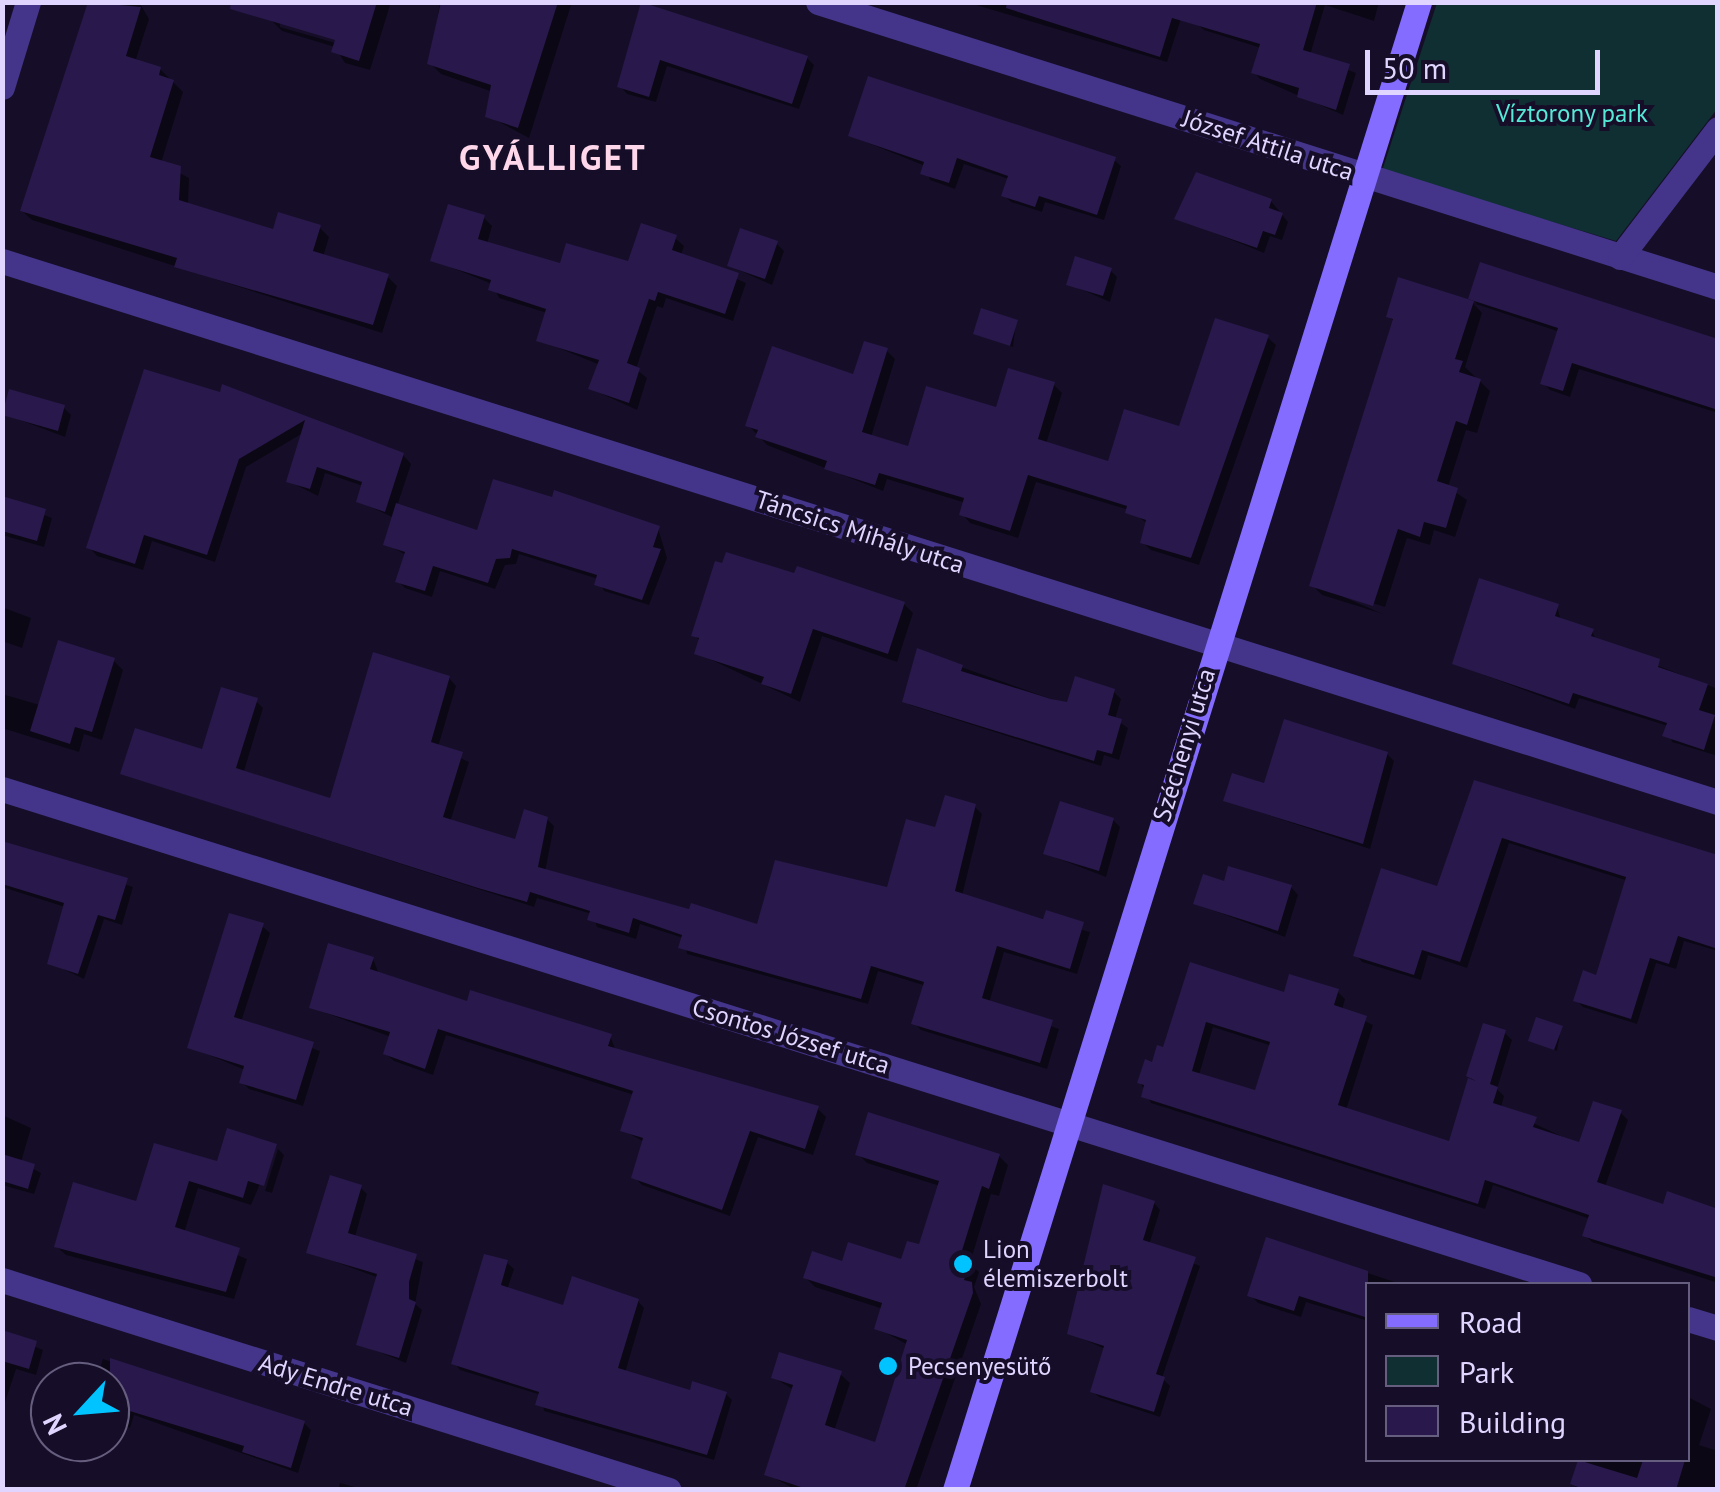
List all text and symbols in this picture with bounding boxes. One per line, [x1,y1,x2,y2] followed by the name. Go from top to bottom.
[1370,30,1605,92] scale bar
[1382,48,1447,87] text: 50 m
[1496,98,1648,128] park label: Víztorony park
[1178,103,1358,187] street label: József Attila utca
[459,136,647,178] district label: GYÁLLIGET
[751,484,969,580] street label: Táncsics Mihály utca
[1147,665,1221,825] street label: Széchenyi utca
[689,992,893,1080] street label: Csontos József utca
[983,1235,1128,1294] place label: Lion élemiszerbolt
[952,1253,974,1275] marker: Lion élemiszerbolt
[1365,1282,1690,1462] legend
[1459,1302,1523,1341] text: Road
[255,1347,417,1423] street label: Ady Endre utca
[908,1351,1051,1381] place label: Pecsenyesütő
[1459,1352,1514,1391] text: Park
[877,1355,899,1377] marker: Pecsenyesütő
[30,1362,130,1462] north arrow
[1459,1402,1566,1441] text: Building
[34,1408,75,1441] text: N

